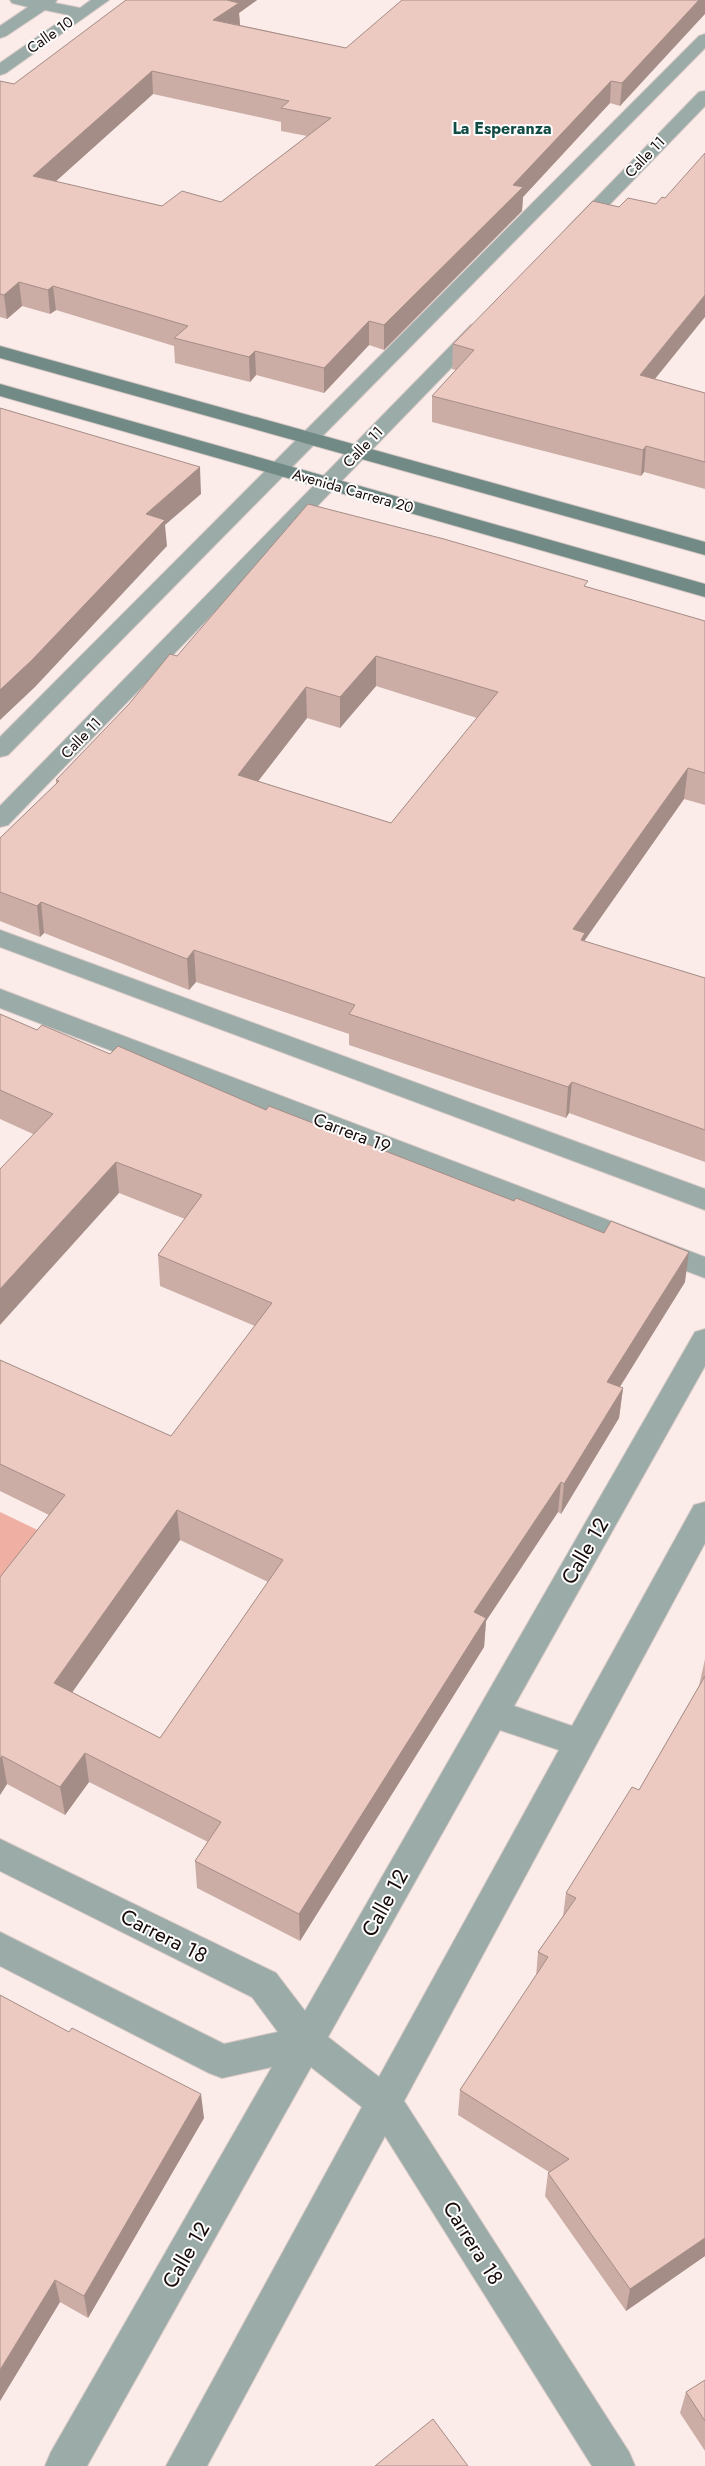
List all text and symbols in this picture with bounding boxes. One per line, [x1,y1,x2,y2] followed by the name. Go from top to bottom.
[22,11,78,59] street label: Calle 10
[452,117,552,140] district label: La Esperanza
[620,131,670,183] street label: Calle 11
[338,421,388,473] street label: Calle 11
[290,463,416,519] street label: Avenida Carrera 20
[56,712,106,764] street label: Calle 11
[310,1106,394,1160] street label: Carrera 19
[554,1512,616,1590] street label: Calle 12
[354,1864,416,1942] street label: Calle 12
[115,1901,213,1971] street label: Carrera 18
[435,2195,511,2291] street label: Carrera 18
[155,2216,217,2294] street label: Calle 12

